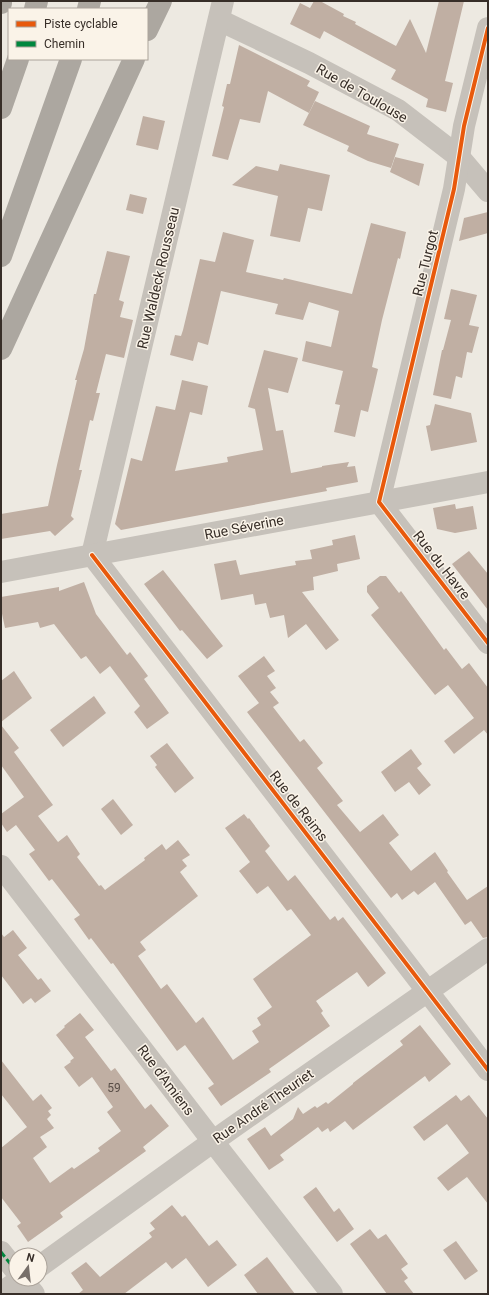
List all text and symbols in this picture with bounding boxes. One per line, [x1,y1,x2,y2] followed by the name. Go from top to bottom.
[8,8,148,60] legend
[44,17,118,31] text: Piste cyclable
[44,37,85,51] text: Chemin
[313,60,411,126] street label: Rue de Toulouse
[134,205,182,351] street label: Rue Waldeck Rousseau
[409,228,441,298] street label: Rue Turgot
[203,511,285,543] street label: Rue Séverine
[410,528,474,602] street label: Rue du Havre
[267,768,331,844] street label: Rue de Reims
[134,1042,198,1118] street label: Rue d'Amiens
[210,1065,317,1147] street label: Rue André Theuriet
[107,1081,121,1095] house number: 59
[8,1247,48,1287] north arrow
[25,1251,36,1265] text: N

